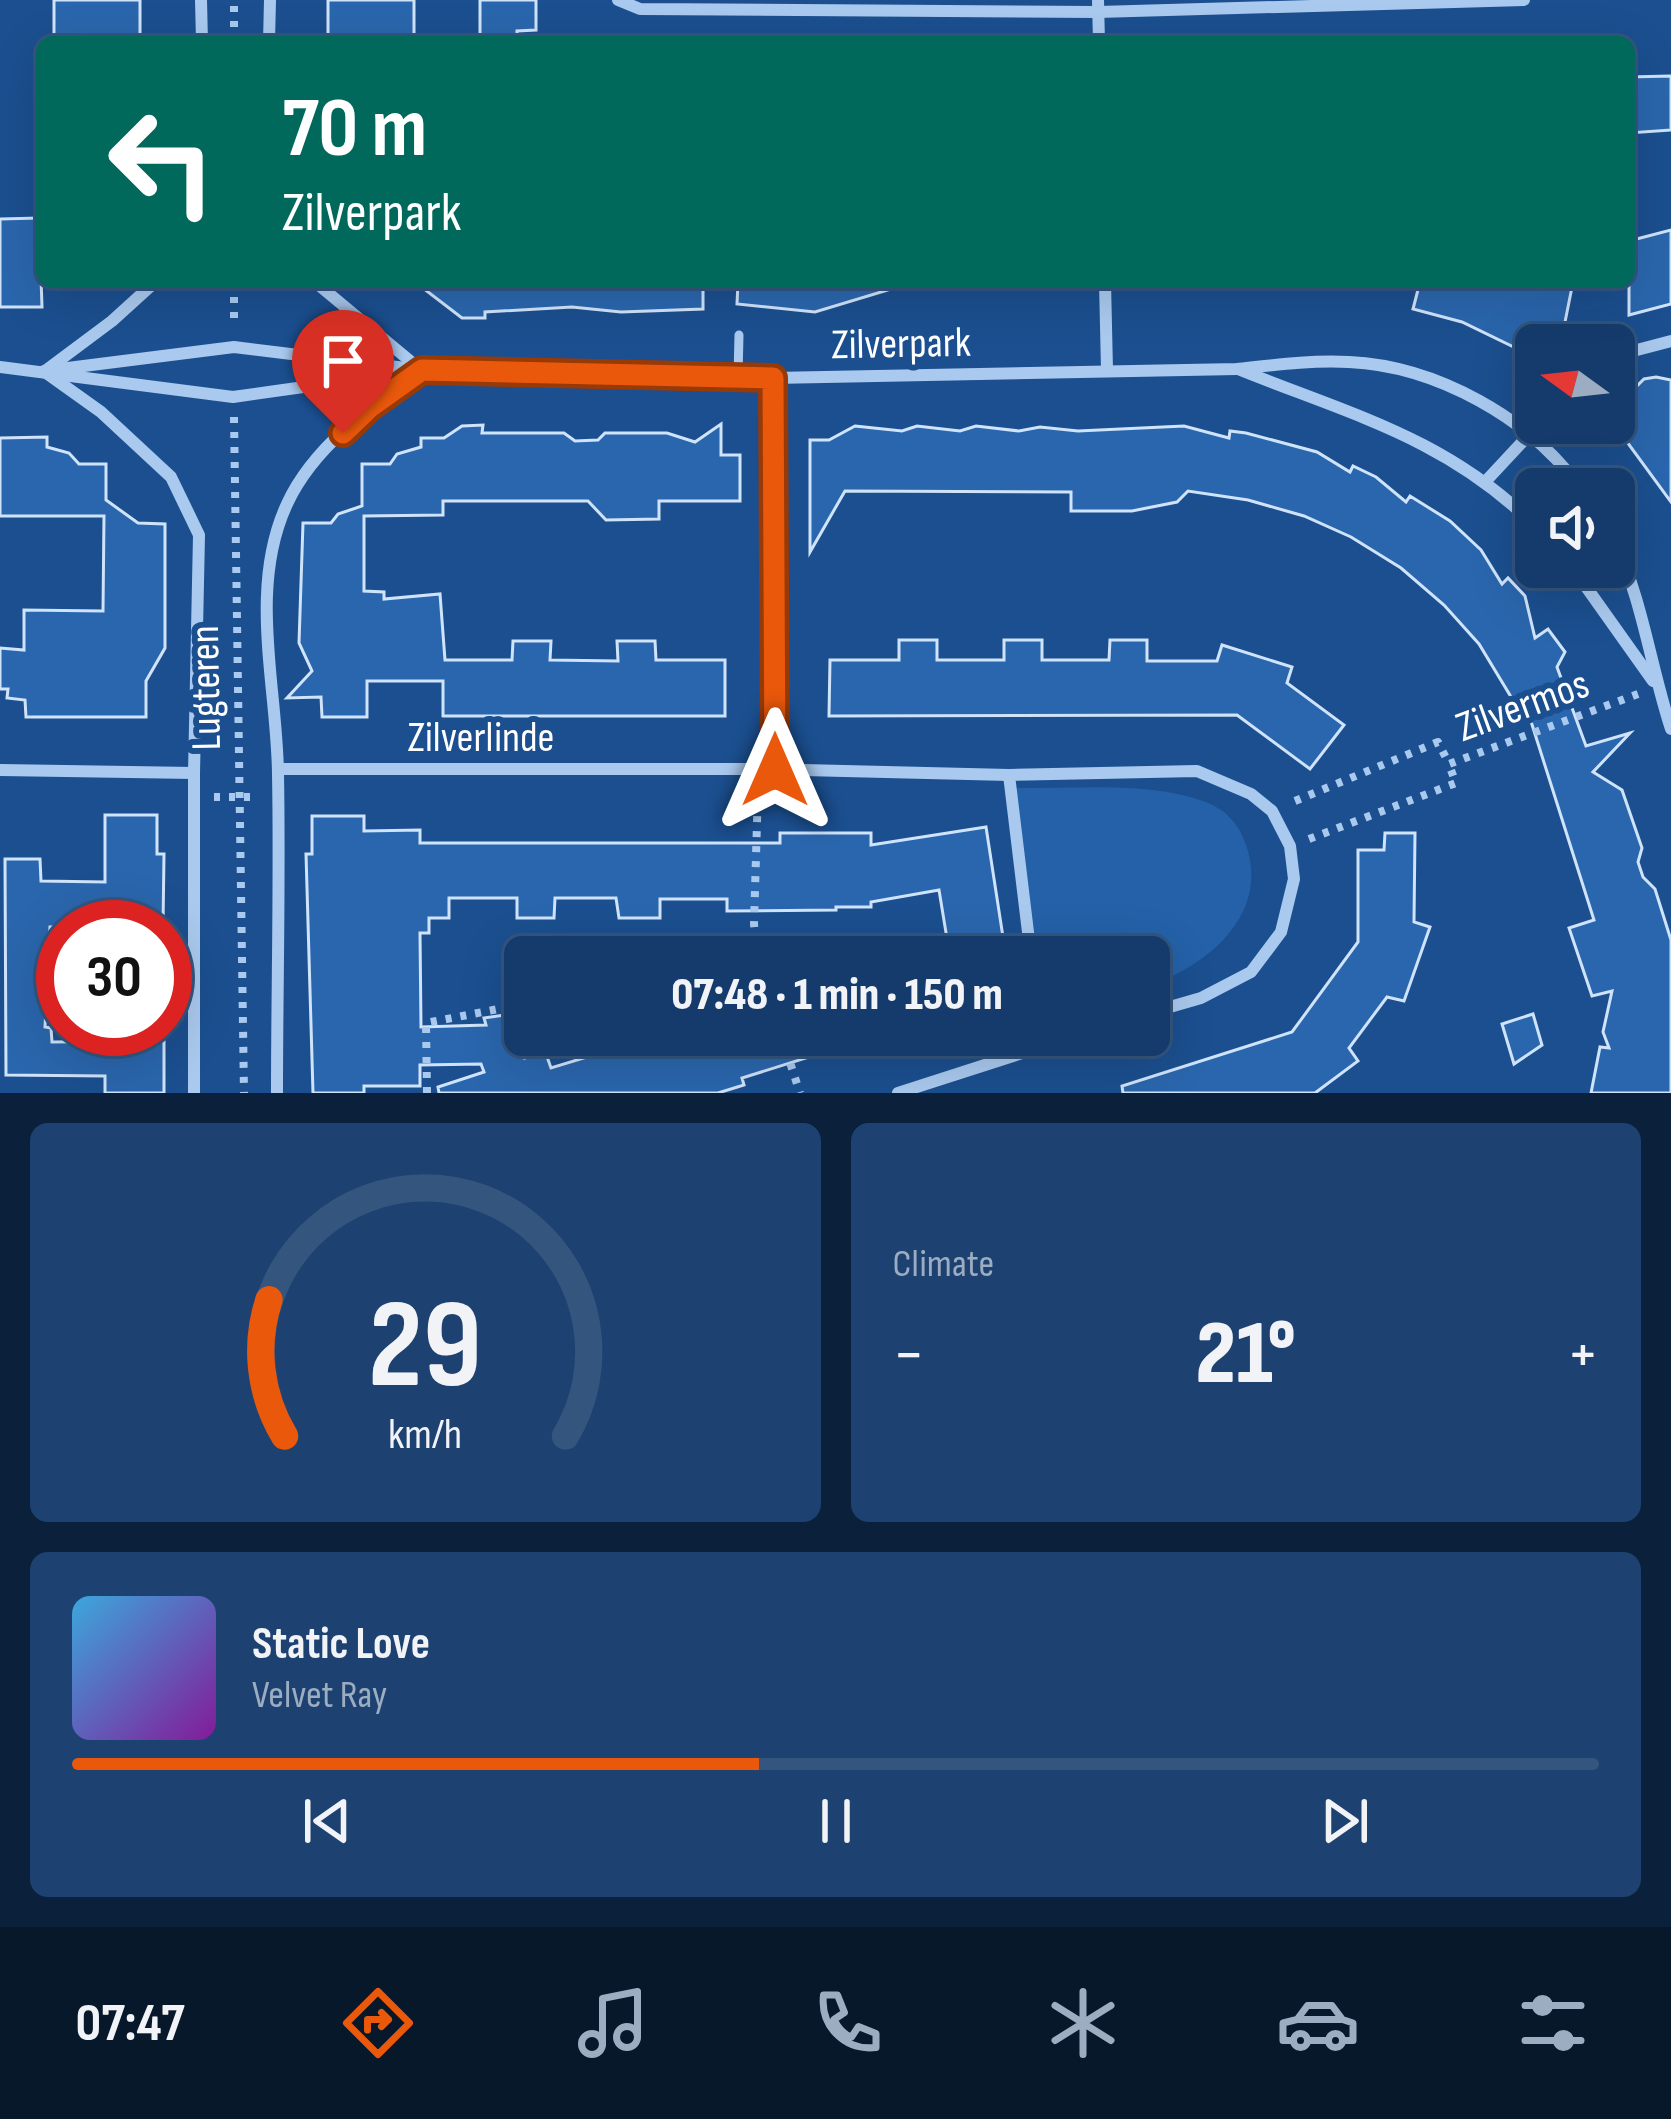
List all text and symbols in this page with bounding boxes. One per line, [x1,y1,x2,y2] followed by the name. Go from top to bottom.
[282,79,427,180] text: 70 m
[84,84,240,240] icon: left
[282,181,461,246] text: Zilverpark
[292,310,394,433] pin
[831,318,971,371] street label: Zilverpark
[1515,324,1635,444] north arrow
[1515,324,1635,588] map controls
[310,328,376,394] icon: arrive
[1515,468,1635,588] button: sound
[180,625,233,751] street label: Lugteren
[1450,659,1596,754] street label: Zilvermos
[712,707,838,833] position arrow
[408,713,554,764] street label: Zilverlinde
[36,900,192,1056] speed limit sign: 30
[671,968,1003,1023] text: 07:48 · 1 min · 150 m
[893,1241,994,1288] text: Climate
[368,1273,482,1422] text: 29
[1196,1301,1296,1409] text: 21°
[893,1316,925,1395] text: −
[1567,1316,1599,1395] text: +
[388,1408,462,1460] text: km/h
[252,1617,430,1672] text: Static Love
[252,1672,387,1719] text: Velvet Ray
[294,1788,360,1854] icon: previous
[803,1788,869,1854] icon: pause
[1312,1788,1378,1854] icon: next
[336,1981,420,2065] icon: directions
[571,1981,655,2065] icon: music
[806,1981,890,2065] icon: phone
[1041,1981,1125,2065] icon: climate
[1276,1981,1360,2065] icon: car
[1511,1981,1595,2065] icon: filters
[76,1991,185,2056] text: 07:47

